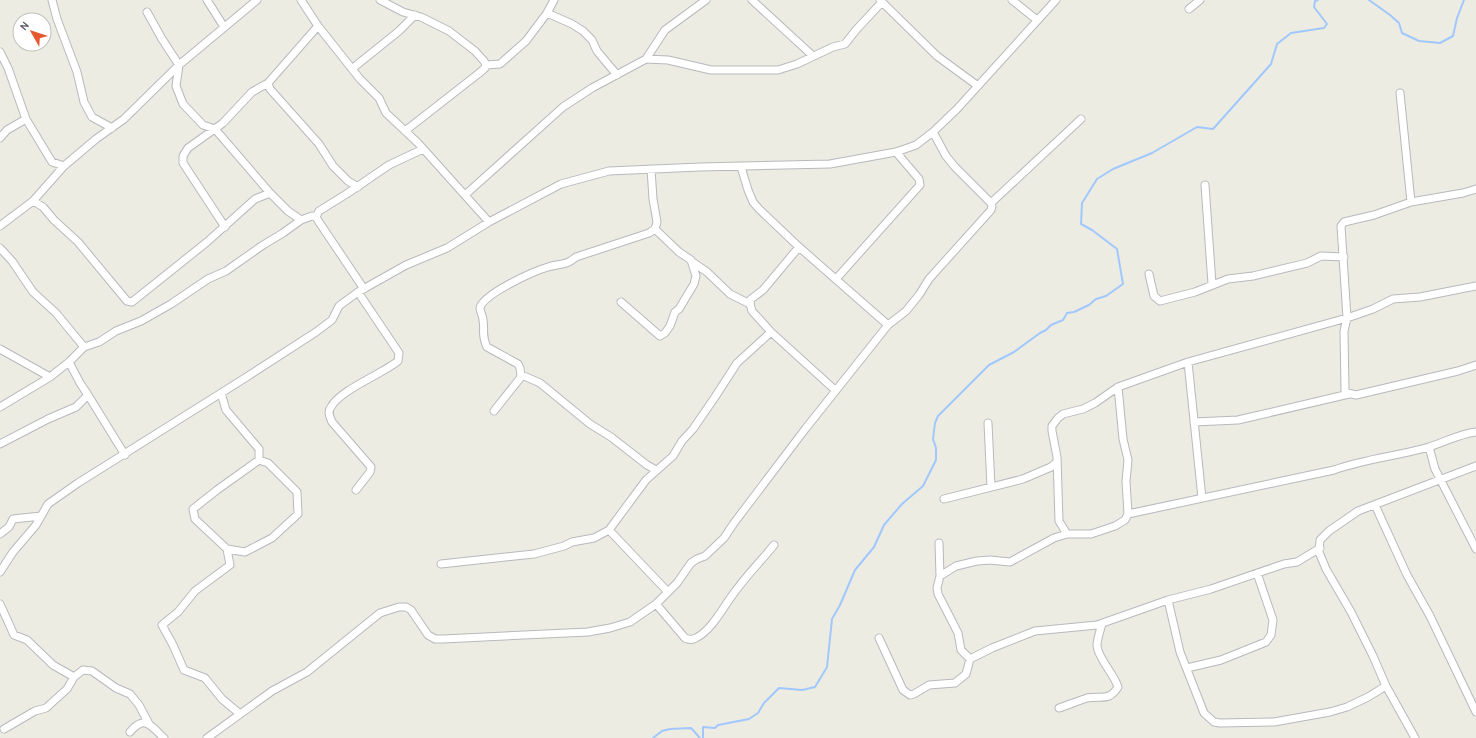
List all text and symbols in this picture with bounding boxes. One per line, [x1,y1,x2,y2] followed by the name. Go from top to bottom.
[12,12,52,52] north arrow
[17,19,32,33] text: N

